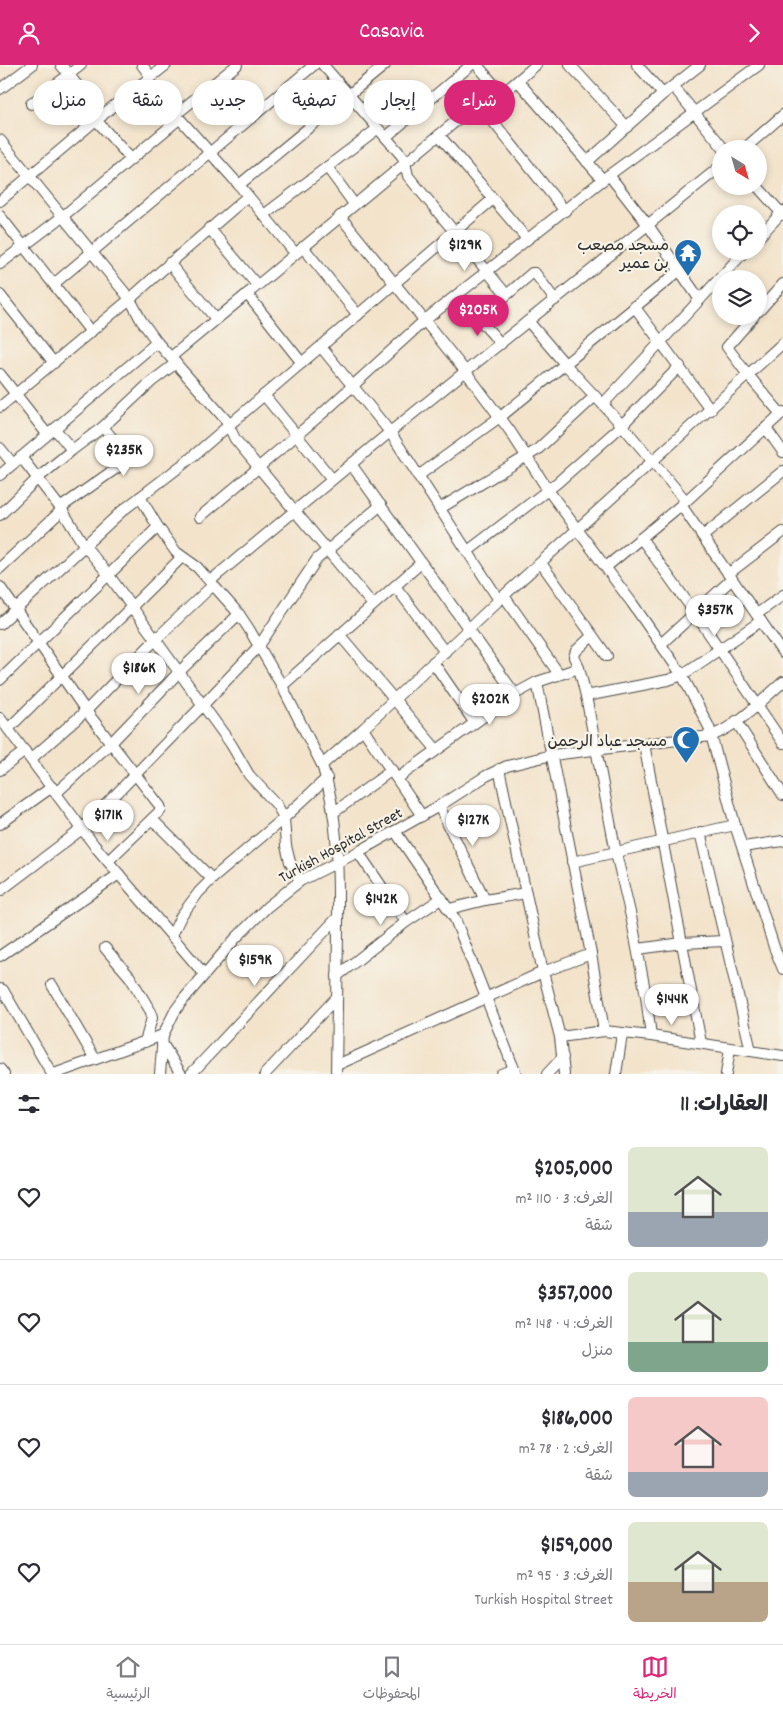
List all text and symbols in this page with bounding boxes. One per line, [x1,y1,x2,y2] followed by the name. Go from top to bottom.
[359,17,424,48] text: Casavia
[15,19,43,47] icon: person
[740,19,768,47] icon: forward
[33,80,104,125] chip: منزل
[114,80,182,125] chip: شقة
[192,80,264,125] chip: جديد
[274,80,354,125] chip: تصفية
[364,80,434,125] chip: إيجار
[444,80,515,125] chip: شراء
[712,140,768,195] north arrow
[712,140,767,325] map controls
[712,205,767,260] button: locate
[430,229,500,272] pin: $129K
[448,234,482,257] text: $129K
[577,235,669,276] place label: مسجد مصعب بن عمير
[673,238,703,277] temple icon: مسجد مصعب بن عمير
[712,270,767,325] button: layers
[443,295,513,337] pin: $205K
[459,299,497,322] text: $205K
[89,435,159,477] pin: $235K
[105,439,143,462] text: $235K
[680,595,750,637] pin: $357K
[697,599,733,622] text: $357K
[104,653,174,695] pin: $186K
[122,657,156,680] text: $186K
[455,683,525,726] pin: $202K
[471,688,509,711] text: $202K
[671,725,701,764] mosque icon: مسجد عباد الرحمن
[547,731,667,754] place label: مسجد عباد الرحمن
[73,799,143,842] pin: $171K
[275,802,407,890] street label: Turkish Hospital Street
[94,804,122,827] text: $171K
[438,805,508,847] pin: $127K
[457,809,489,832] text: $127K
[346,883,416,926] pin: $142K
[365,888,397,911] text: $142K
[220,945,290,987] pin: $159K
[238,949,272,972] text: $159K
[637,983,707,1026] pin: $144K
[656,988,688,1011] text: $144K
[15,1090,43,1118] icon: filters
[680,1091,768,1121] text: العقارات: 11
[534,1155,613,1185] text: $205,000
[668,1167,728,1227] icon: home
[15,1183,43,1211] icon: heart
[515,1188,613,1211] text: الغرف: 3 · 110 m²
[585,1215,613,1238] text: شقة
[537,1280,613,1310] text: $357,000
[668,1292,728,1352] icon: home
[15,1308,43,1336] icon: heart
[515,1313,613,1336] text: الغرف: 4 · 148 m²
[581,1340,613,1363] text: منزل
[541,1405,613,1435] text: $186,000
[668,1417,728,1477] icon: home
[15,1433,43,1461] icon: heart
[519,1438,613,1461] text: الغرف: 2 · 78 m²
[585,1465,613,1488] text: شقة
[540,1532,613,1562] text: $159,000
[668,1542,728,1602] icon: home
[15,1558,43,1586] icon: heart
[516,1565,613,1588] text: الغرف: 3 · 95 m²
[474,1589,613,1612] text: Turkish Hospital Street
[106,1653,150,1706] tab: الرئيسية
[363,1653,420,1706] tab: المحفوظات
[633,1653,677,1706] tab: الخريطة

